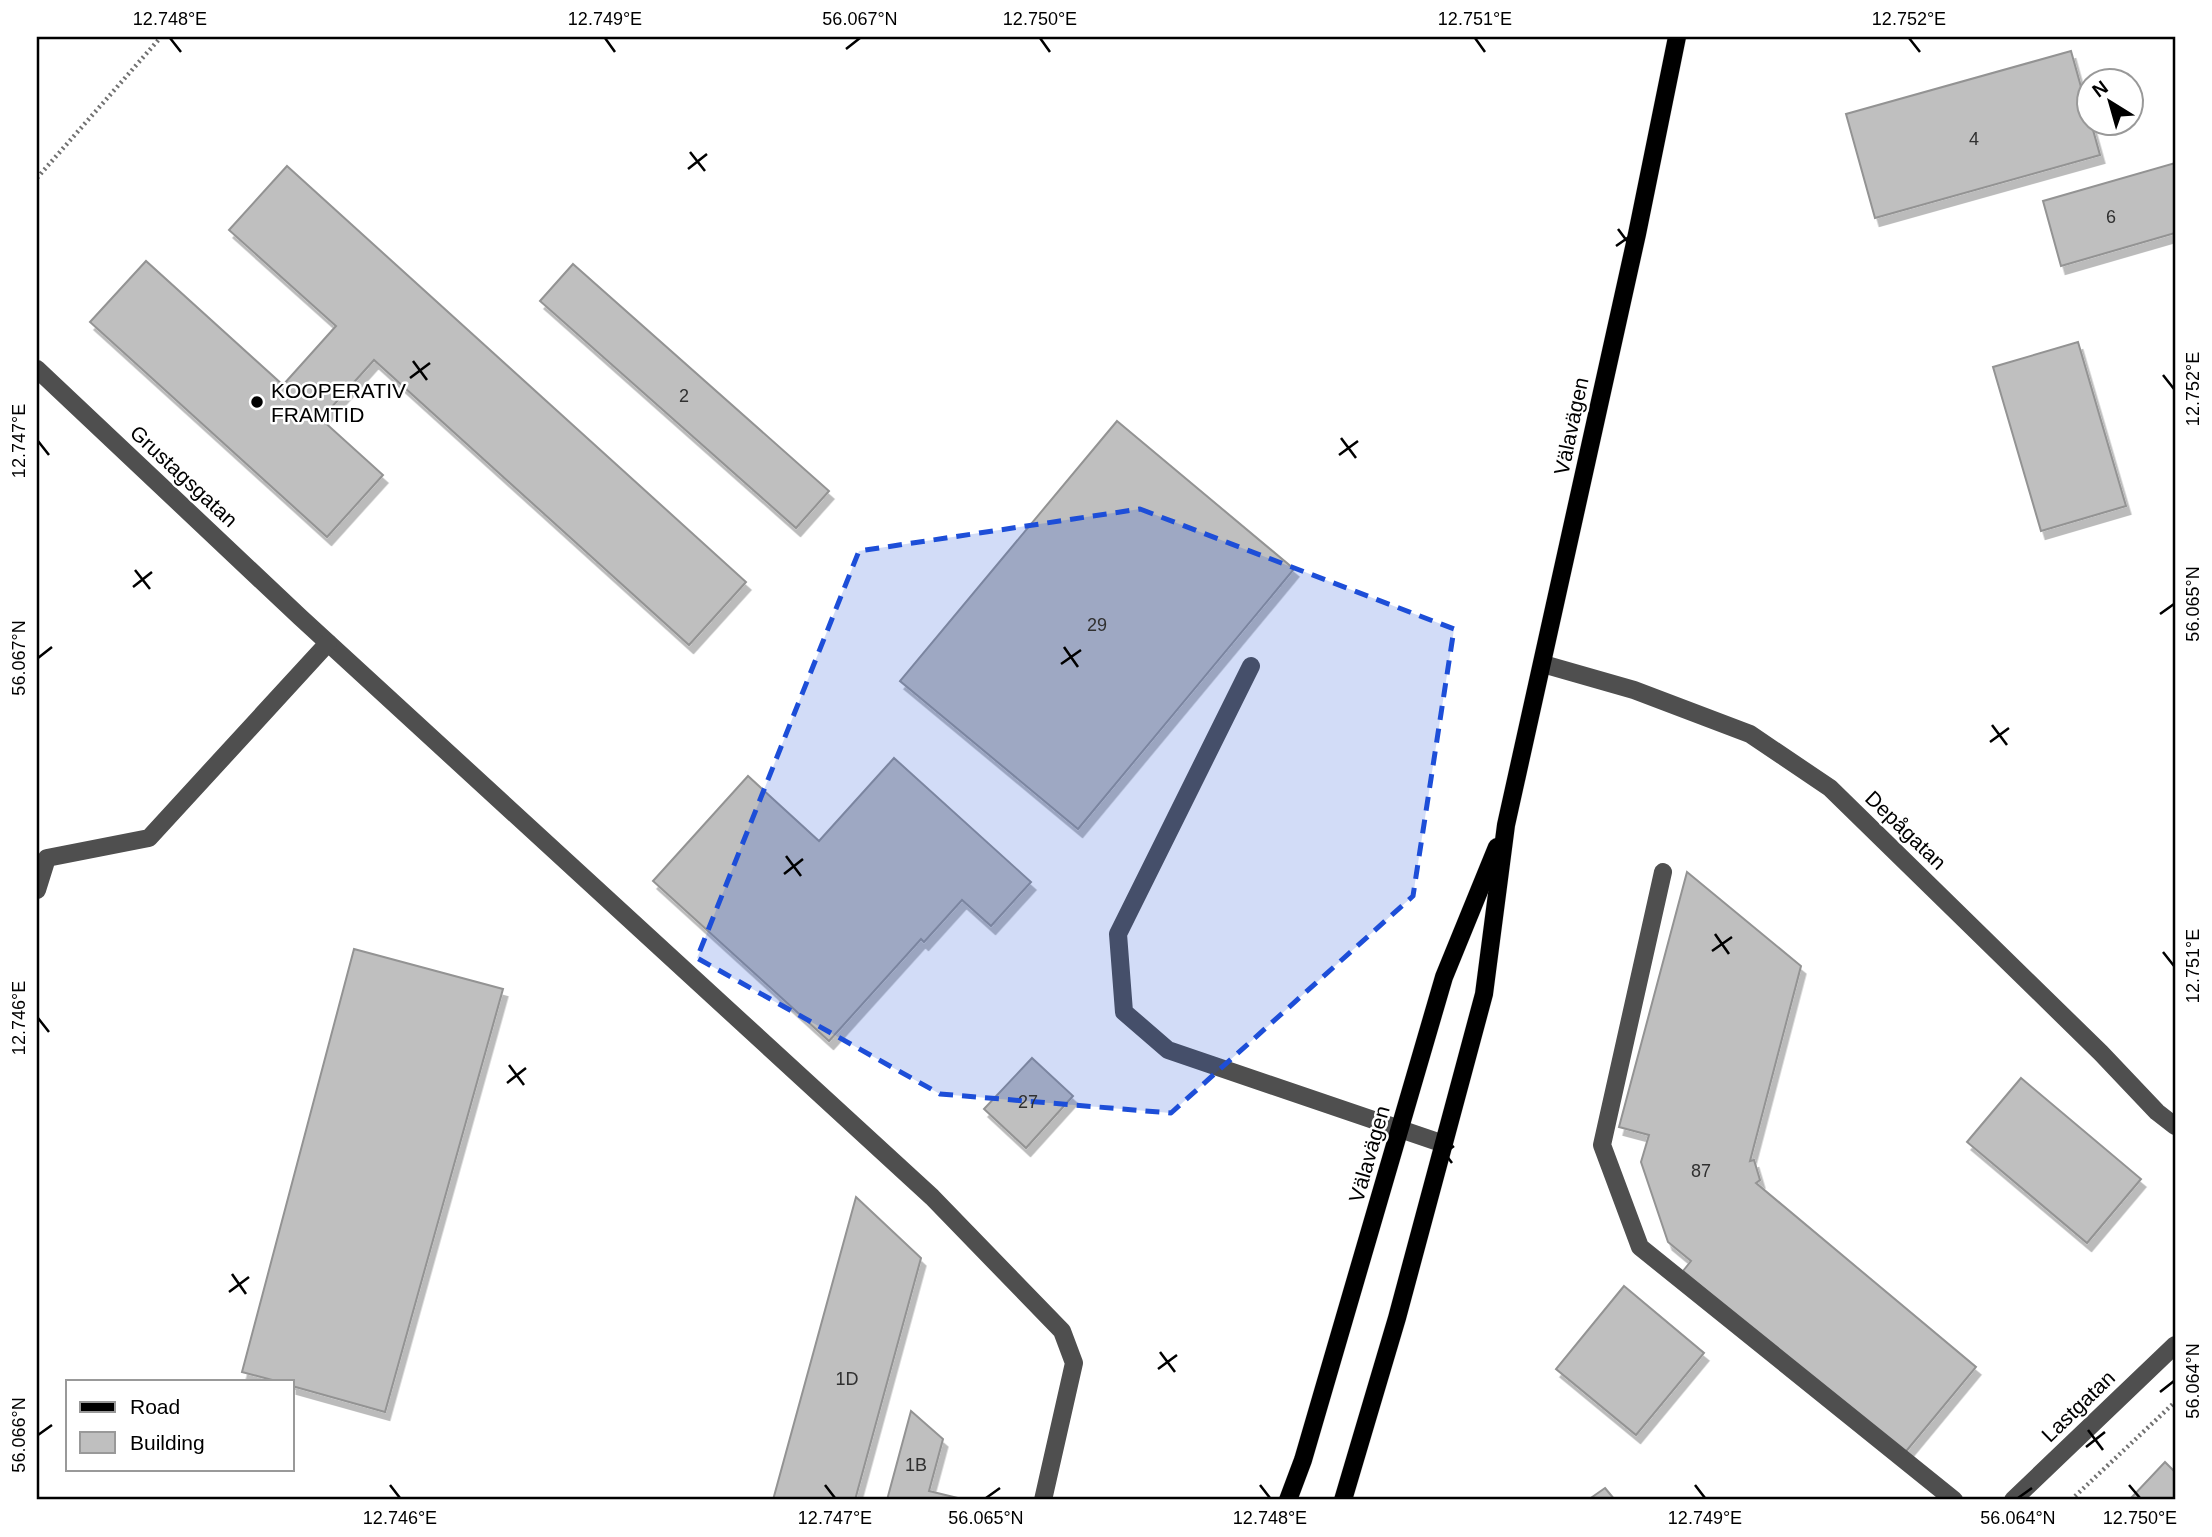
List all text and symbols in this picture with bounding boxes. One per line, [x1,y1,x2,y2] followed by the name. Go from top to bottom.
[133,9,207,29] text: 12.748°E
[568,9,642,29] text: 12.749°E
[822,9,898,29] text: 56.067°N
[1003,9,1077,29] text: 12.750°E
[1438,9,1512,29] text: 12.751°E
[1872,9,1946,29] text: 12.752°E
[2076,66,2146,136] north arrow
[2088,76,2112,101] text: N
[1969,129,1979,149] house number: 4
[2106,207,2116,227] house number: 6
[2183,352,2203,426] text: 12.752°E
[1549,375,1593,477] street label: Välavägen
[271,379,406,426] place label: KOOPERATIV FRAMTID
[679,386,689,406] house number: 2
[249,394,265,410] marker: KOOPERATIV FRAMTID
[9,404,29,478] text: 12.747°E
[126,421,242,531] street label: Grustagsgatan
[2183,566,2203,642] text: 56.065°N
[1087,615,1107,635] house number: 29
[9,620,29,696] text: 56.067°N
[1861,786,1951,874] street label: Depågatan
[2183,929,2203,1003] text: 12.751°E
[9,981,29,1055] text: 12.746°E
[1018,1092,1038,1112] house number: 27
[1344,1103,1394,1205] street label: Välavägen
[1691,1161,1711,1181] house number: 87
[2183,1343,2203,1419] text: 56.064°N
[2037,1366,2119,1446] street label: Lastgatan
[835,1369,859,1389] house number: 1D
[66,1380,294,1470] legend
[130,1395,180,1418] text: Road
[9,1397,29,1473] text: 56.066°N
[130,1431,205,1454] text: Building
[905,1455,927,1475] house number: 1B
[363,1508,437,1528] text: 12.746°E
[798,1508,872,1528] text: 12.747°E
[948,1508,1024,1528] text: 56.065°N
[1233,1508,1307,1528] text: 12.748°E
[1668,1508,1742,1528] text: 12.749°E
[1980,1508,2056,1528] text: 56.064°N
[2103,1508,2177,1528] text: 12.750°E

